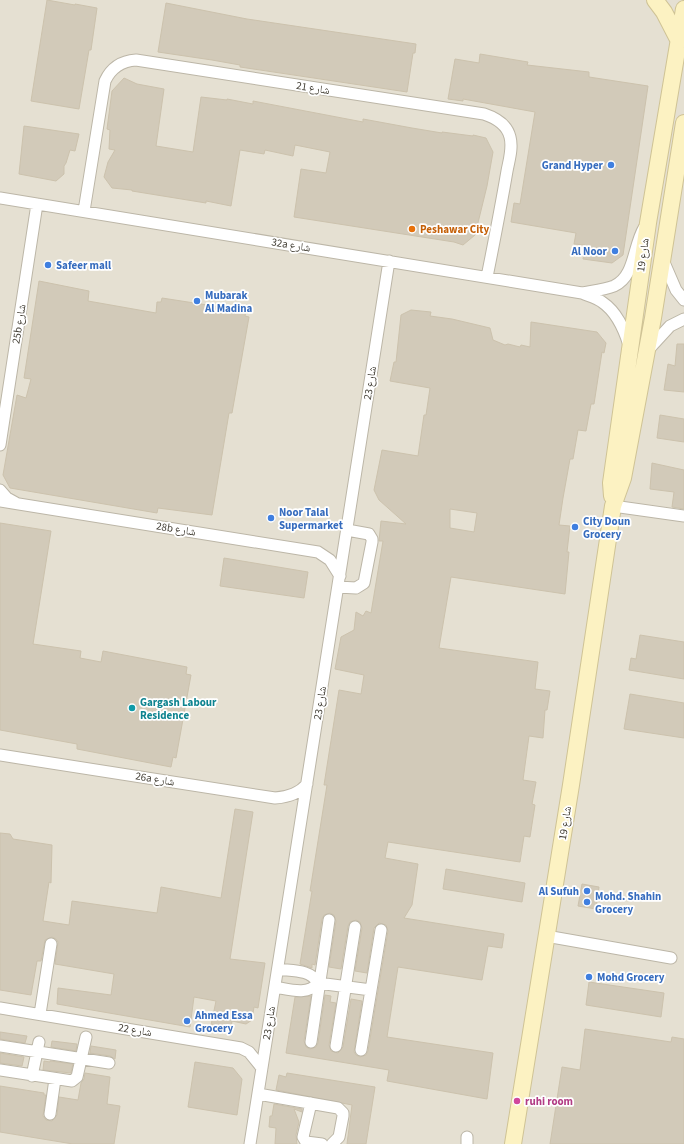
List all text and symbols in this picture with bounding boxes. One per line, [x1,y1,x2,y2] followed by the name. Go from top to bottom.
[295,78,331,98] street label: شارع 21
[542,158,604,173] place label: Grand Hyper
[606,160,616,170] marker: Grand Hyper
[420,222,489,237] place label: Peshawar City
[407,224,417,234] marker: Peshawar City
[270,234,312,256] street label: 32a شارع
[633,237,653,273] street label: شارع 19
[570,244,608,259] place label: Al Noor
[610,246,620,256] marker: Al Noor
[56,258,112,273] place label: Safeer mall
[43,260,53,270] marker: Safeer mall
[204,288,252,316] place label: Mubarak Al Madina
[192,296,202,306] marker: Mubarak Al Madina
[8,303,30,345] street label: 25b شارع
[360,365,380,401] street label: شارع 23
[279,505,344,533] place label: Noor Talal Supermarket
[266,513,276,523] marker: Noor Talal Supermarket
[583,514,630,542] place label: City Doun Grocery
[155,518,197,540] street label: 28b شارع
[570,522,580,532] marker: City Doun Grocery
[310,685,330,721] street label: شارع 23
[140,695,217,723] place label: Gargash Labour Residence
[127,703,137,713] marker: Gargash Labour Residence
[134,768,176,790] street label: 26a شارع
[555,805,575,841] street label: شارع 19
[538,884,579,899] place label: Al Sufuh
[582,886,592,896] marker: Al Sufuh
[595,889,661,917] place label: Mohd. Shahin Grocery
[582,897,592,907] marker: Mohd. Shahin Grocery
[597,970,665,985] place label: Mohd Grocery
[584,972,594,982] marker: Mohd Grocery
[259,1005,279,1041] street label: شارع 23
[194,1008,253,1036] place label: Ahmed Essa Grocery
[182,1016,192,1026] marker: Ahmed Essa Grocery
[117,1020,153,1040] street label: شارع 22
[525,1094,573,1109] place label: ruhi room
[512,1096,522,1106] marker: ruhi room

